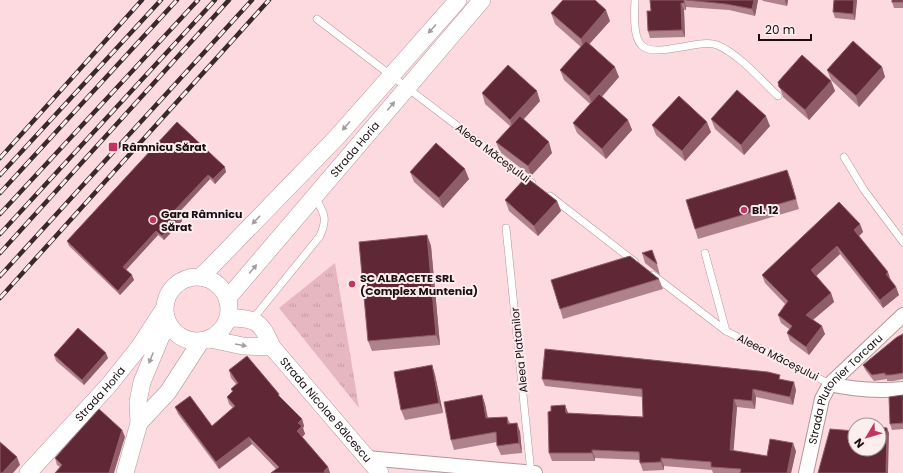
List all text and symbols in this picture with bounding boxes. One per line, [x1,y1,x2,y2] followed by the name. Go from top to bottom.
[759,16,811,42] scale bar
[765,21,795,38] text: 20 m
[428,24,437,34] one-way arrow
[387,101,396,112] one-way arrow
[326,118,383,180] street label: Strada Horia
[452,120,534,187] street label: Aleea Măceșului
[341,121,351,131] one-way arrow
[122,139,207,155] place label: Râmnicu Sărat
[107,141,119,153] marker: Râmnicu Sărat
[752,202,778,218] place label: Bl. 12
[739,205,749,215] marker: Bl. 12
[161,206,242,235] place label: Gara Râmnicu Sărat
[148,215,158,225] marker: Gara Râmnicu Sărat
[251,215,261,225] one-way arrow
[248,264,257,275] one-way arrow
[360,270,478,299] place label: SC ALBACETE SRL (Complex Muntenia)
[347,279,357,289] marker: SC ALBACETE SRL (Complex Muntenia)
[507,307,531,393] street label: Aleea Platanilor
[734,329,822,385] street label: Aleea Măceșului
[804,330,886,446] street label: Strada Plutonier Torcaru
[235,343,247,349] one-way arrow
[148,352,154,363] one-way arrow
[276,354,375,466] street label: Strada Nicolae Bălcescu
[71,363,129,425] street label: Strada Horia
[847,417,887,457] north arrow
[850,435,868,451] text: N

